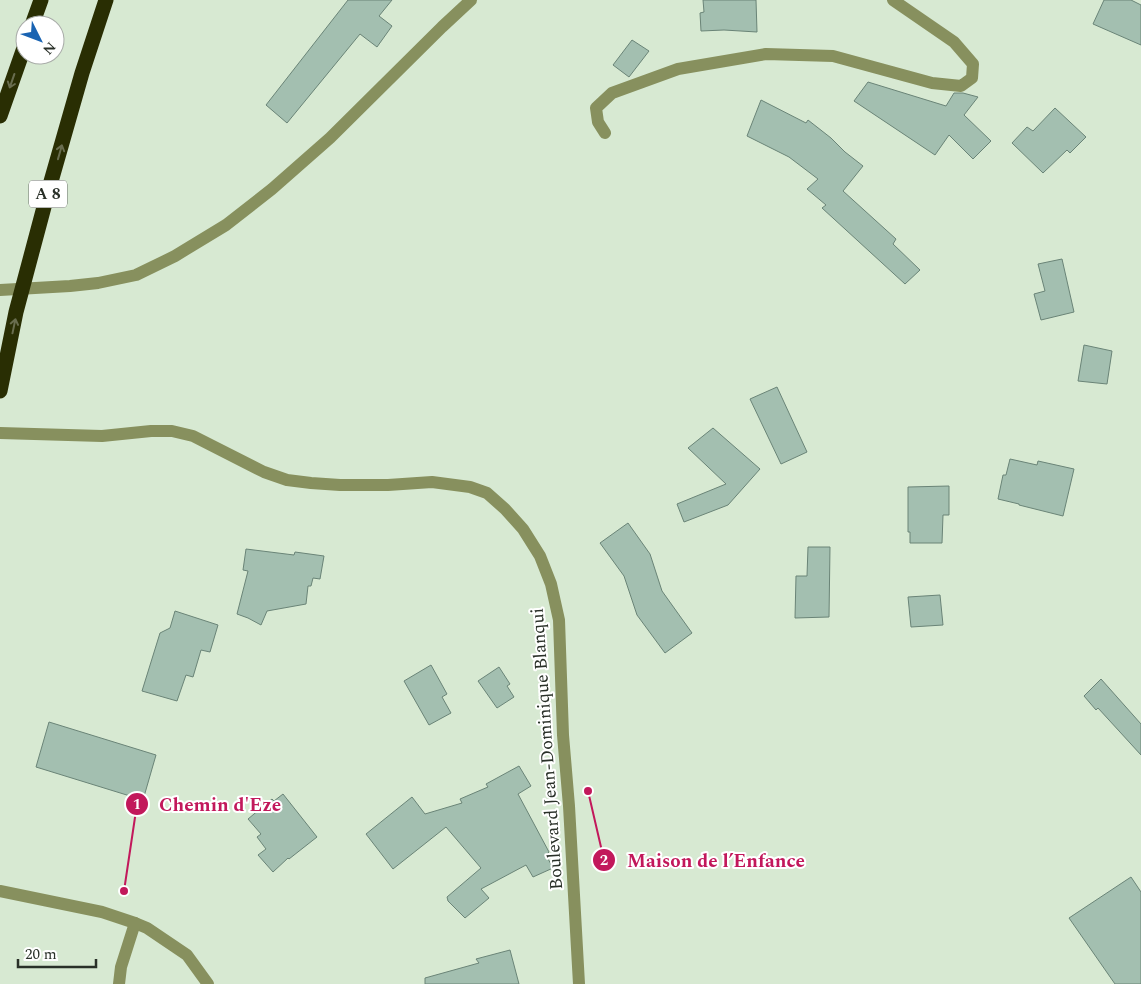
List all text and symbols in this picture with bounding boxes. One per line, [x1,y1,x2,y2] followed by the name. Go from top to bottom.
[15,15,65,65] north arrow
[38,37,61,60] text: N
[7,73,17,89] one-way arrow
[55,144,65,160] one-way arrow
[29,180,67,208] road number: A 8
[9,318,19,334] one-way arrow
[524,607,570,891] street label: Boulevard Jean-Dominique Blanqui
[124,787,291,821] callout: Chemin d'Eze
[159,791,281,820] text: Chemin d'Eze
[133,793,141,816] text: 1
[592,843,815,877] callout: Maison de l’Enfance
[627,847,805,876] text: Maison de l’Enfance
[600,849,608,872] text: 2
[18,936,95,968] scale bar
[25,943,57,966] text: 20 m

